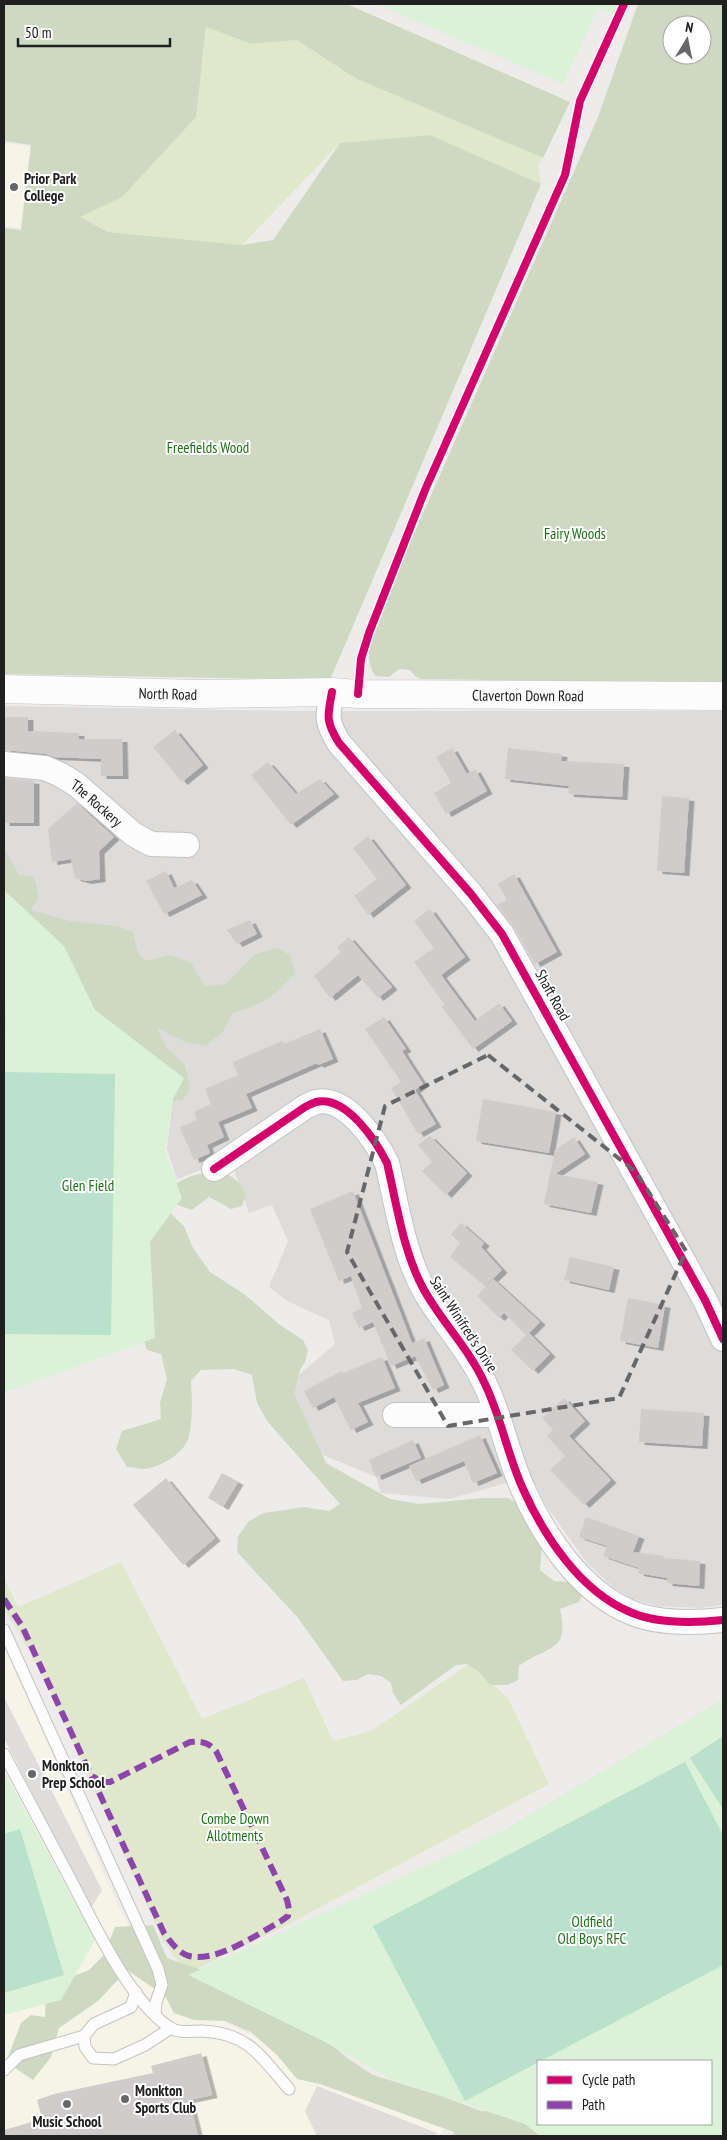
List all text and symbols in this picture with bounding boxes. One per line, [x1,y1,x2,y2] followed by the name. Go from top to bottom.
[18,15,170,47] scale bar
[662,15,712,65] north arrow
[684,18,695,37] text: N
[25,23,51,42] text: 50 m
[24,169,77,205] place label: Prior Park College
[8,181,20,193] marker: Prior Park College
[167,438,249,457] park label: Freefields Wood
[544,524,606,543] park label: Fairy Woods
[138,683,197,703] street label: North Road
[472,685,584,705] street label: Claverton Down Road
[68,774,127,831] street label: The Rockery
[531,966,575,1024] street label: Shaft Road
[62,1176,114,1195] park label: Glen Field
[426,1272,502,1376] street label: Saint Winifred's Drive
[42,1756,105,1792] place label: Monkton Prep School
[26,1768,38,1780] marker: Monkton Prep School
[201,1809,269,1845] park label: Combe Down Allotments
[558,1912,627,1948] park label: Oldfield Old Boys RFC
[537,2060,712,2125] legend
[582,2070,635,2089] text: Cycle path
[135,2081,196,2117] place label: Monkton Sports Club
[119,2093,131,2105] marker: Monkton Sports Club
[582,2095,605,2114] text: Path
[61,2098,73,2110] marker: Music School
[33,2112,102,2131] place label: Music School

